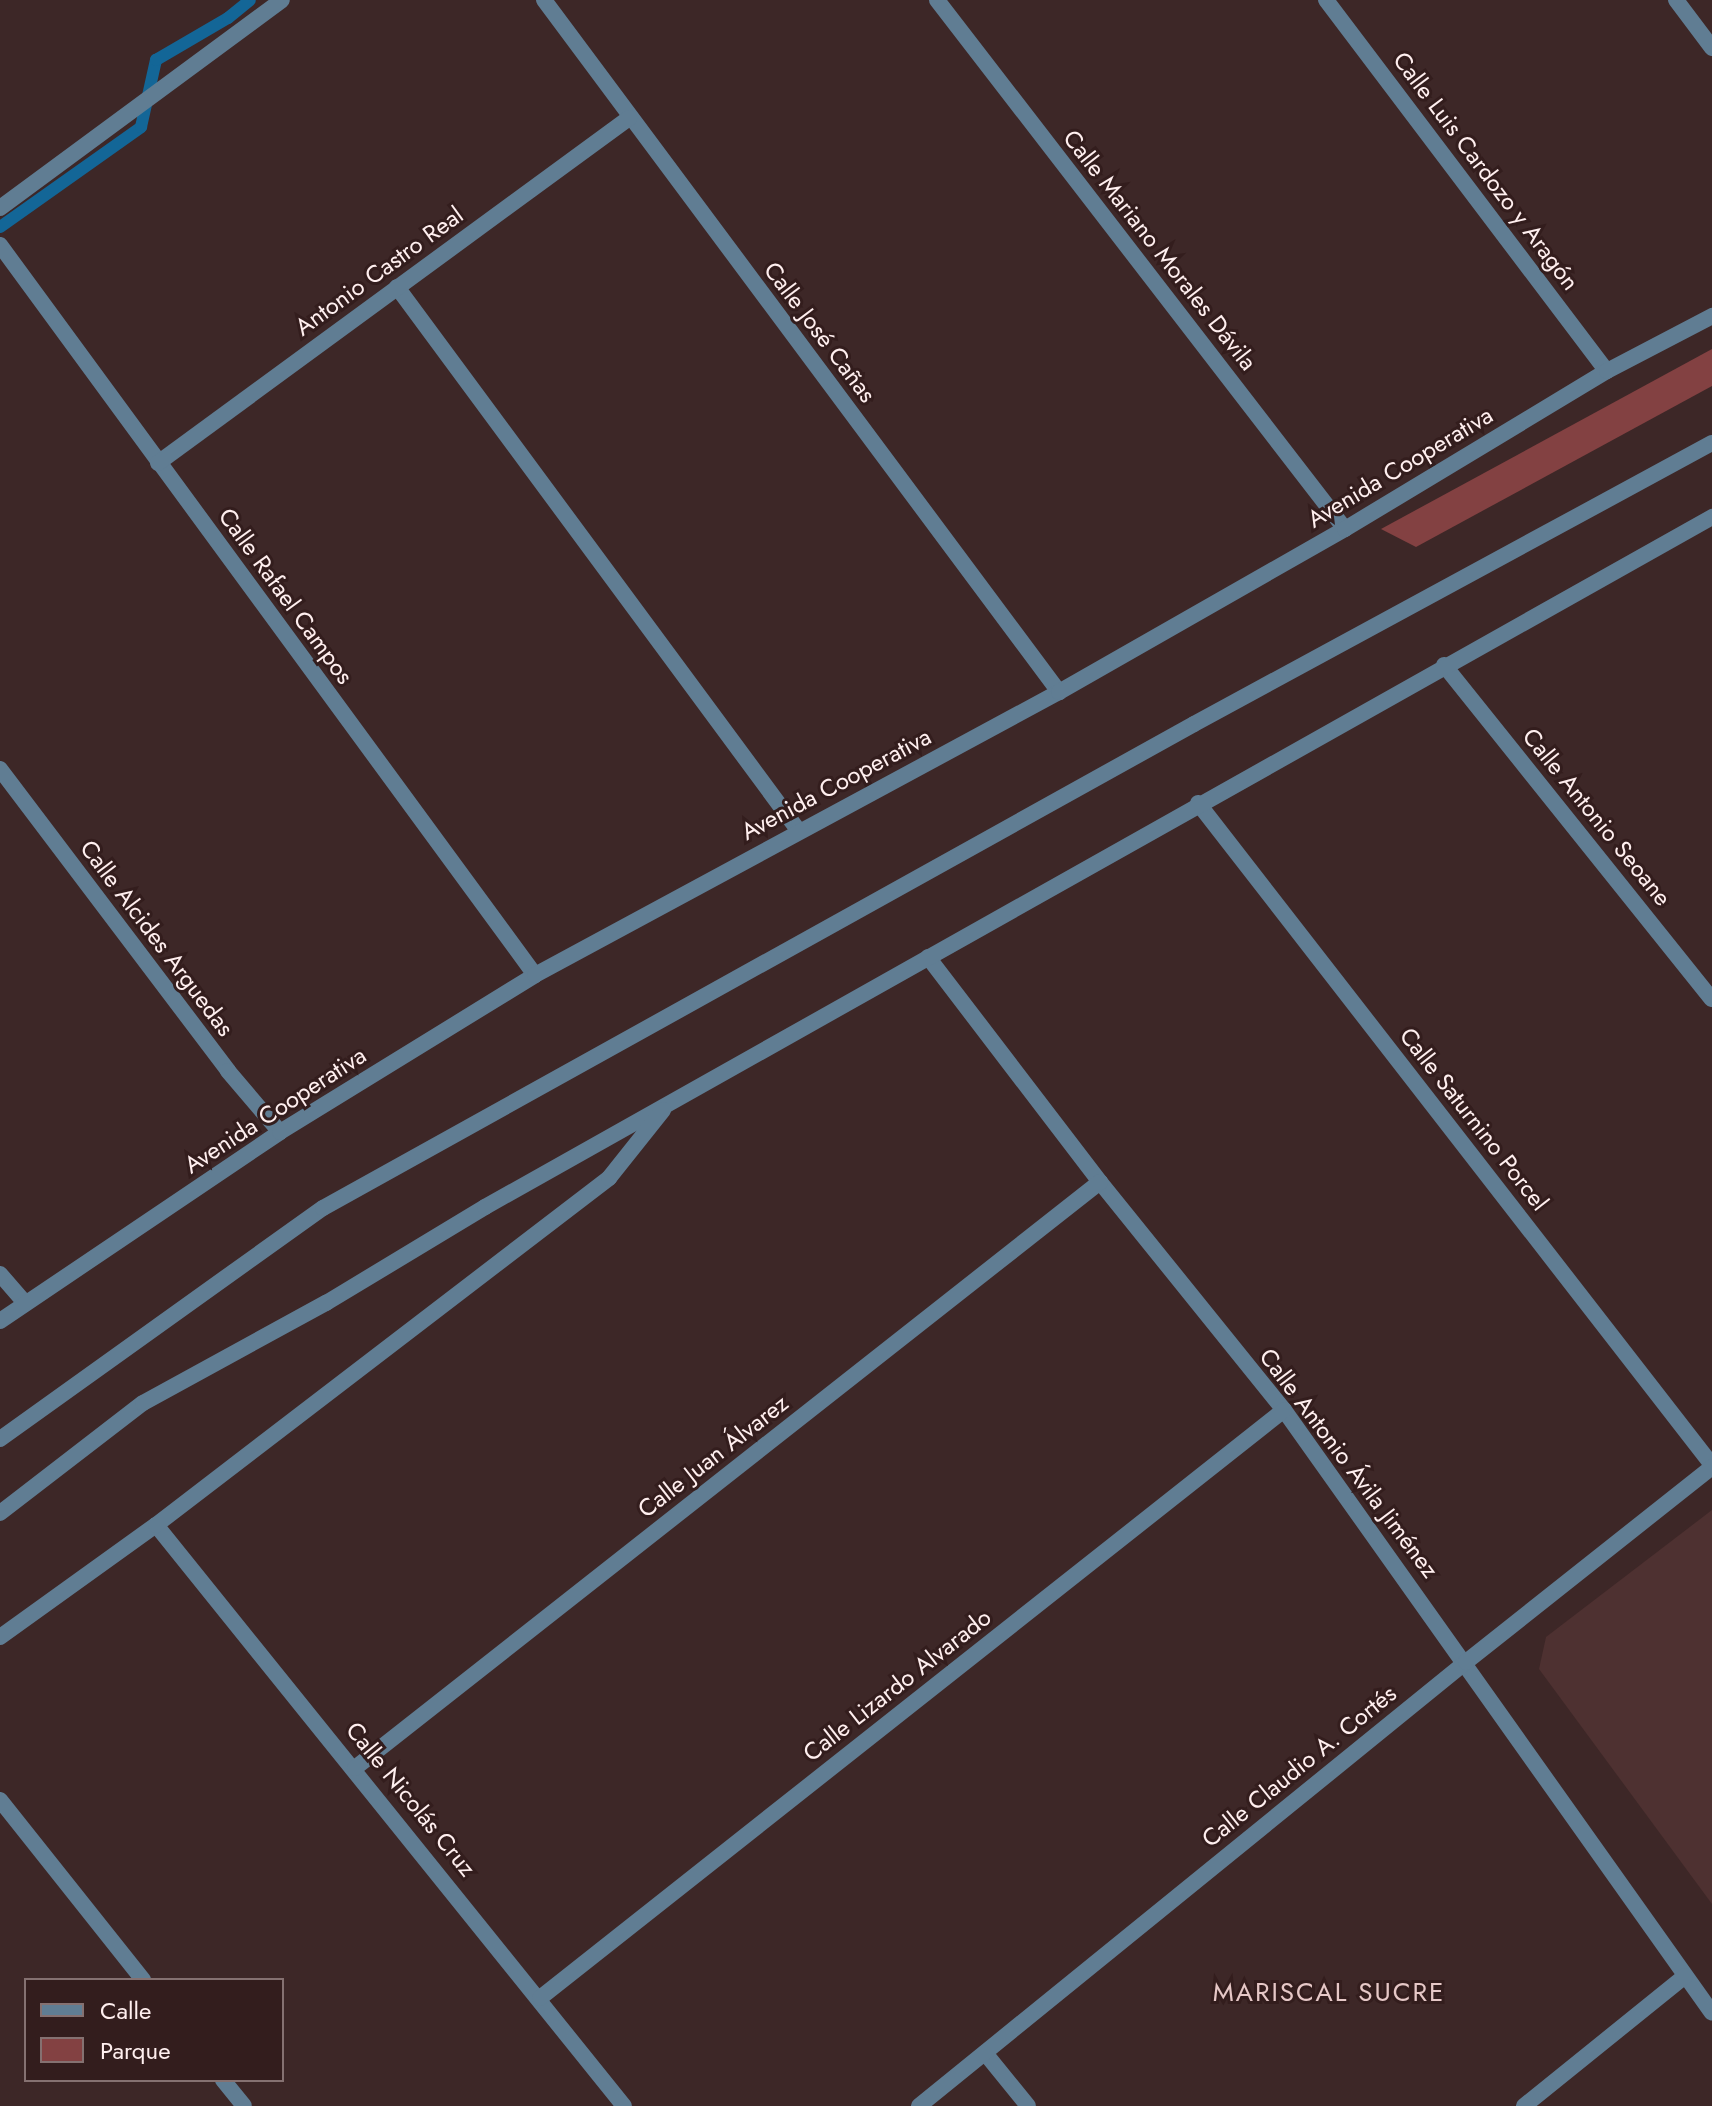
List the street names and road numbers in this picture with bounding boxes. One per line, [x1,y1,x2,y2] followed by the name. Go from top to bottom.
[1387,46,1585,296] street label: Calle Luis Cardozo y Aragón
[1057,124,1263,376] street label: Calle Mariano Morales Dávila
[289,200,469,342] street label: Antonio Castro Real
[758,256,882,408] street label: Calle José Cañas
[1302,400,1498,534] street label: Avenida Cooperativa
[213,503,359,689] street label: Calle Rafael Campos
[736,722,936,846] street label: Avenida Cooperativa
[1517,722,1677,912] street label: Calle Antonio Seoane
[74,834,240,1042] street label: Calle Alcides Arguedas
[1394,1022,1554,1216] street label: Calle Saturnino Porcel
[179,1040,371,1180] street label: Avenida Cooperativa
[1253,1343,1445,1583] street label: Calle Antonio Ávila Jiménez
[632,1388,794,1524] street label: Calle Juan Álvarez
[797,1603,997,1767] street label: Calle Lizardo Alvarado
[1196,1679,1402,1853] street label: Calle Claudio A. Cortés
[340,1716,482,1882] street label: Calle Nicolás Cruz

